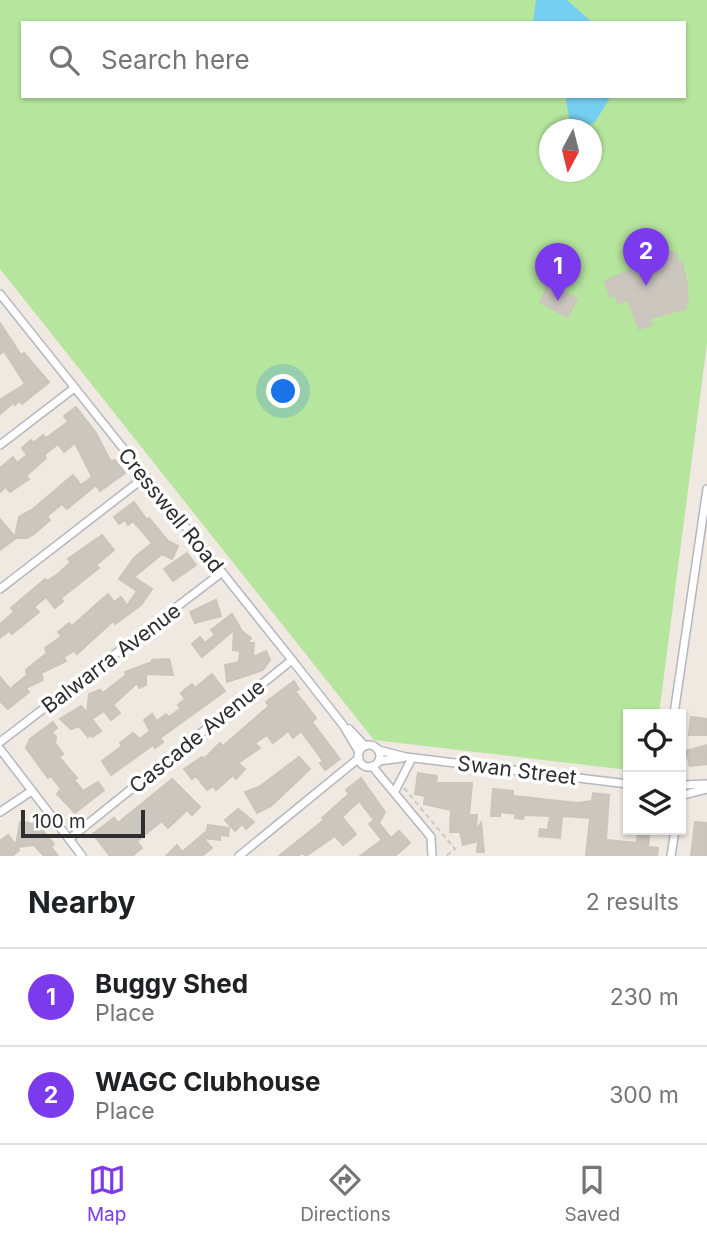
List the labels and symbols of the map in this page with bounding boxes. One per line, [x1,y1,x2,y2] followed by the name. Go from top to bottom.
[539,119,602,182] north arrow
[623,228,669,286] pin: 2
[535,243,581,301] pin: 1
[266,374,300,408] your location
[113,443,229,577] street label: Cresswell Road
[37,598,185,718] street label: Balwarra Avenue
[124,674,270,798] street label: Cascade Avenue
[456,750,578,790] street label: Swan Street
[21,807,145,839] scale bar

